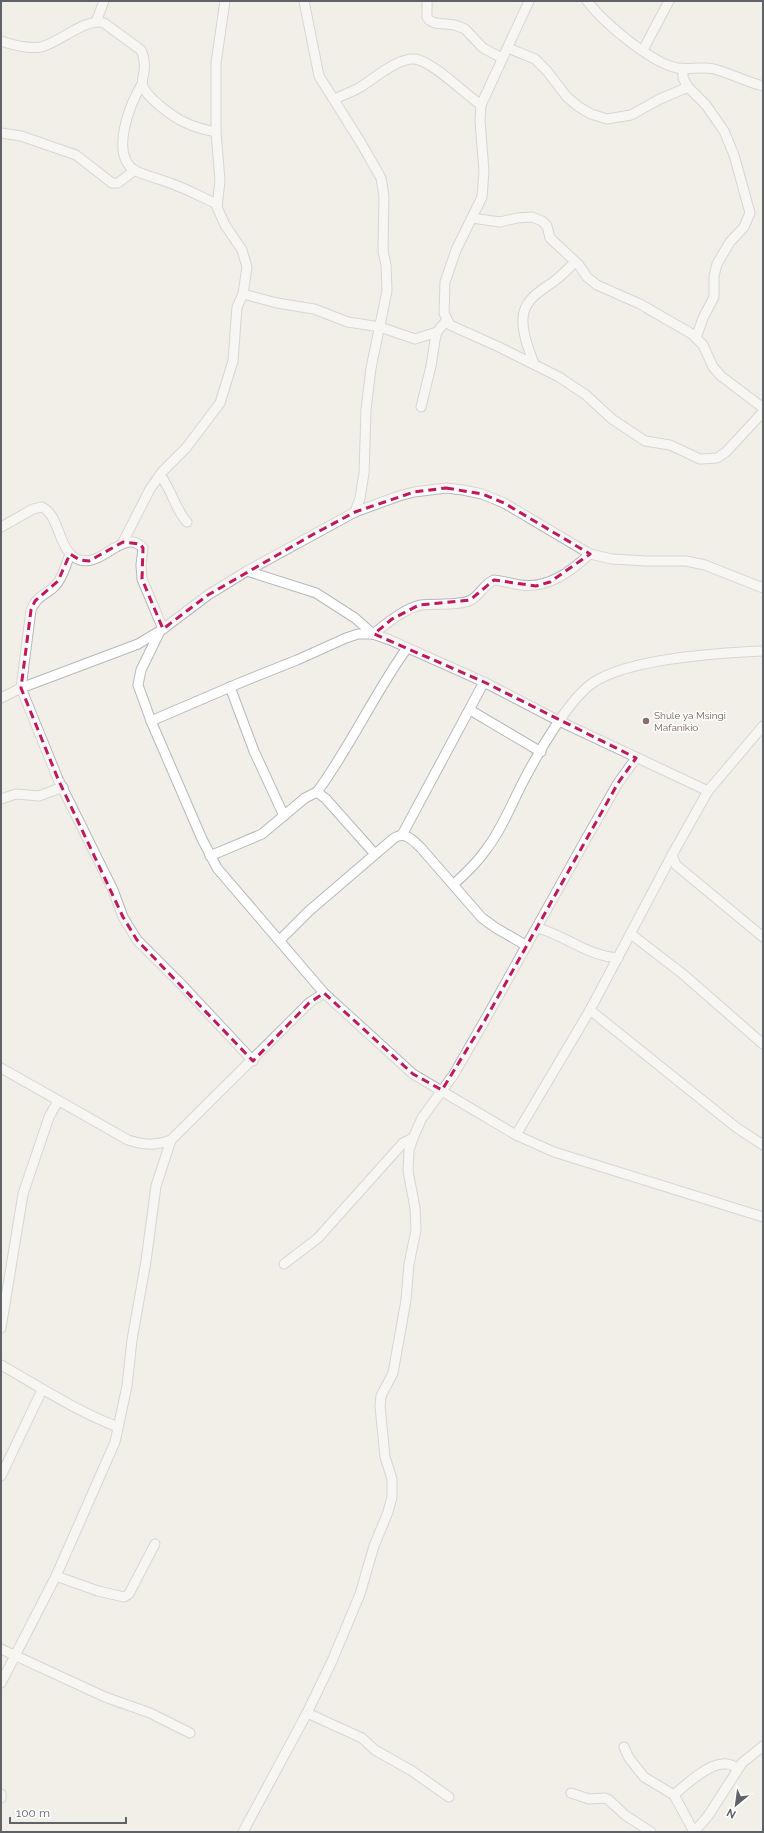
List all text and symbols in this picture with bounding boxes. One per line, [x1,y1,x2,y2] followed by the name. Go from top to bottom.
[654,710,726,733] place label: Shule ya Msingi Mafanikio
[641,716,651,726] marker: Shule ya Msingi Mafanikio
[716,1785,756,1825] north arrow
[10,1799,126,1825] scale bar
[16,1806,50,1820] text: 100 m
[725,1806,738,1821] text: N

